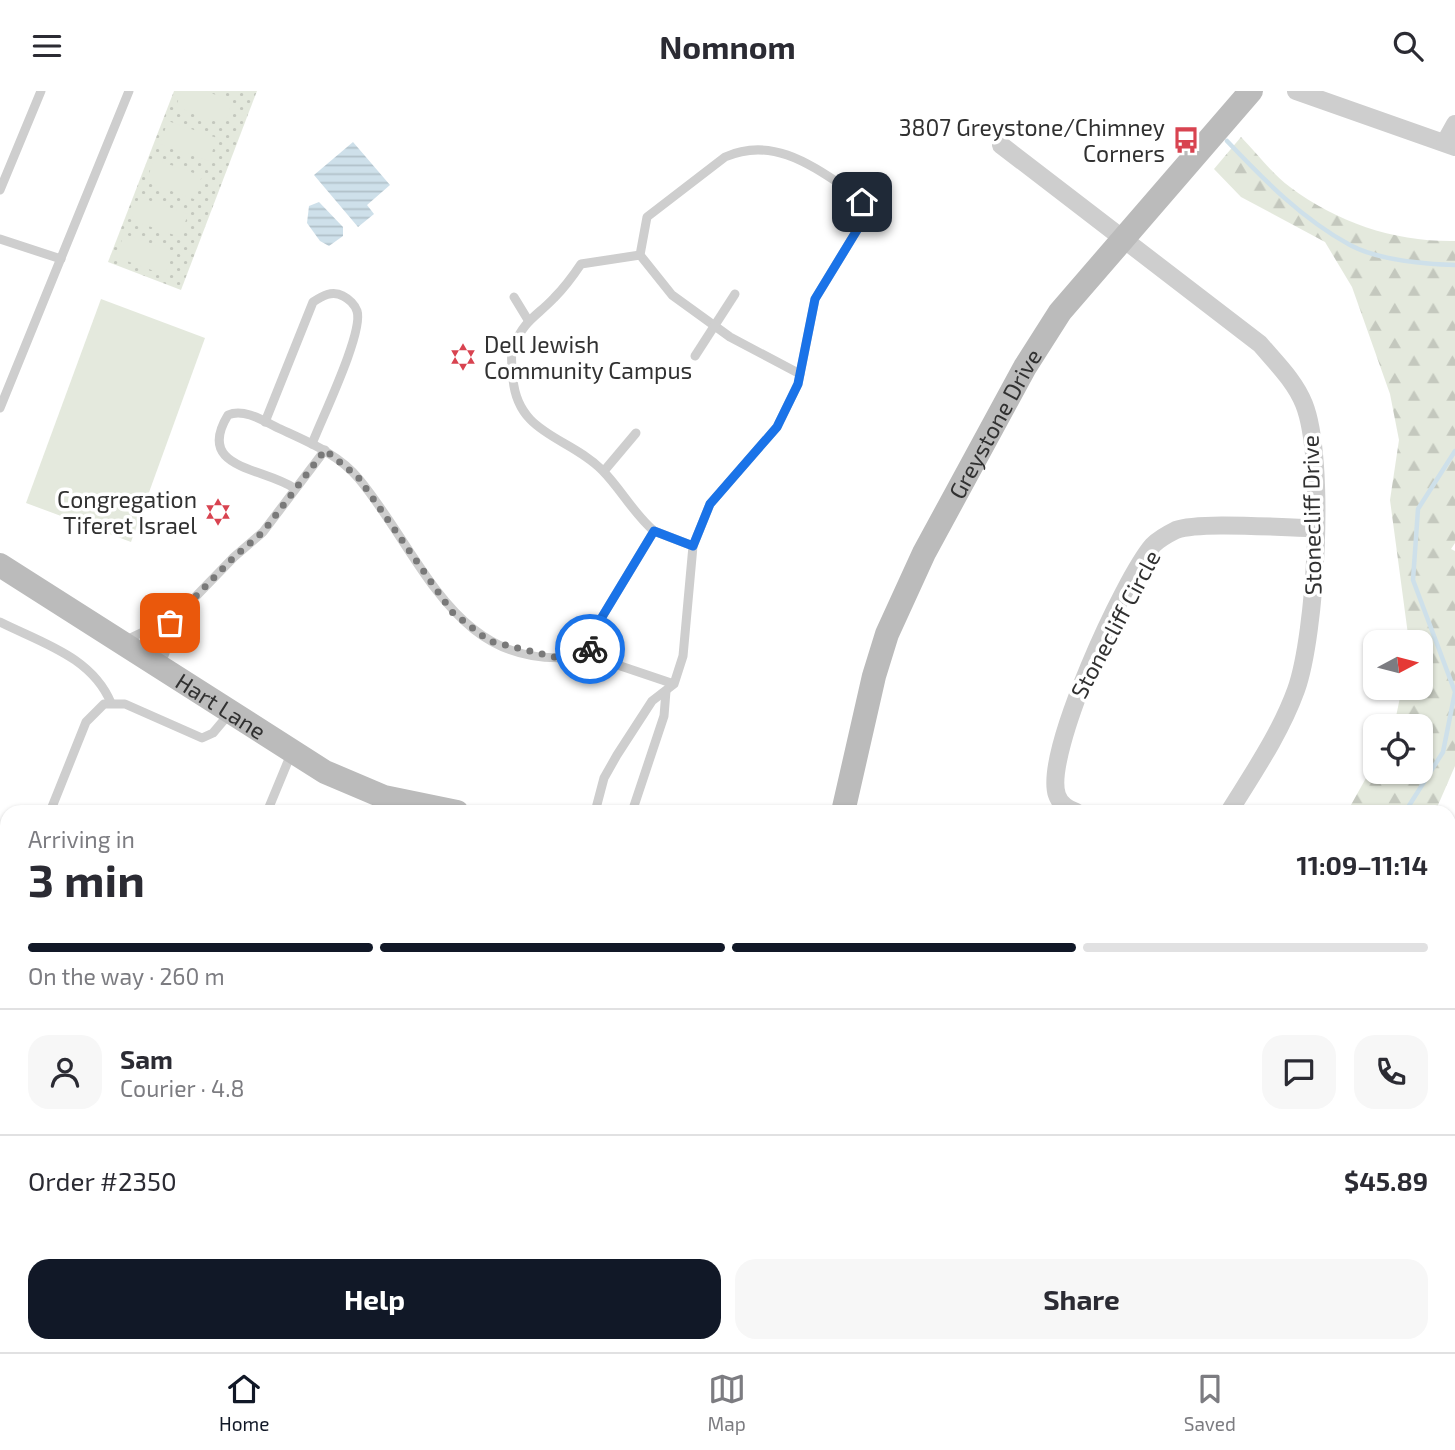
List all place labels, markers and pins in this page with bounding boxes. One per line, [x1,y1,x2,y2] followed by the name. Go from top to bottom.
[899,113,1165,167] place label: 3807 Greystone/Chimney Corners
[1171,125,1201,155] bus stop icon: 3807 Greystone/Chimney Corners
[832,172,892,232] pin
[484,330,692,384] place label: Dell Jewish Community Campus
[448,342,478,372] synagogue icon: Dell Jewish Community Campus
[57,485,197,539] place label: Congregation Tiferet Israel
[203,497,233,527] synagogue icon: Congregation Tiferet Israel
[140,593,200,653] pin

